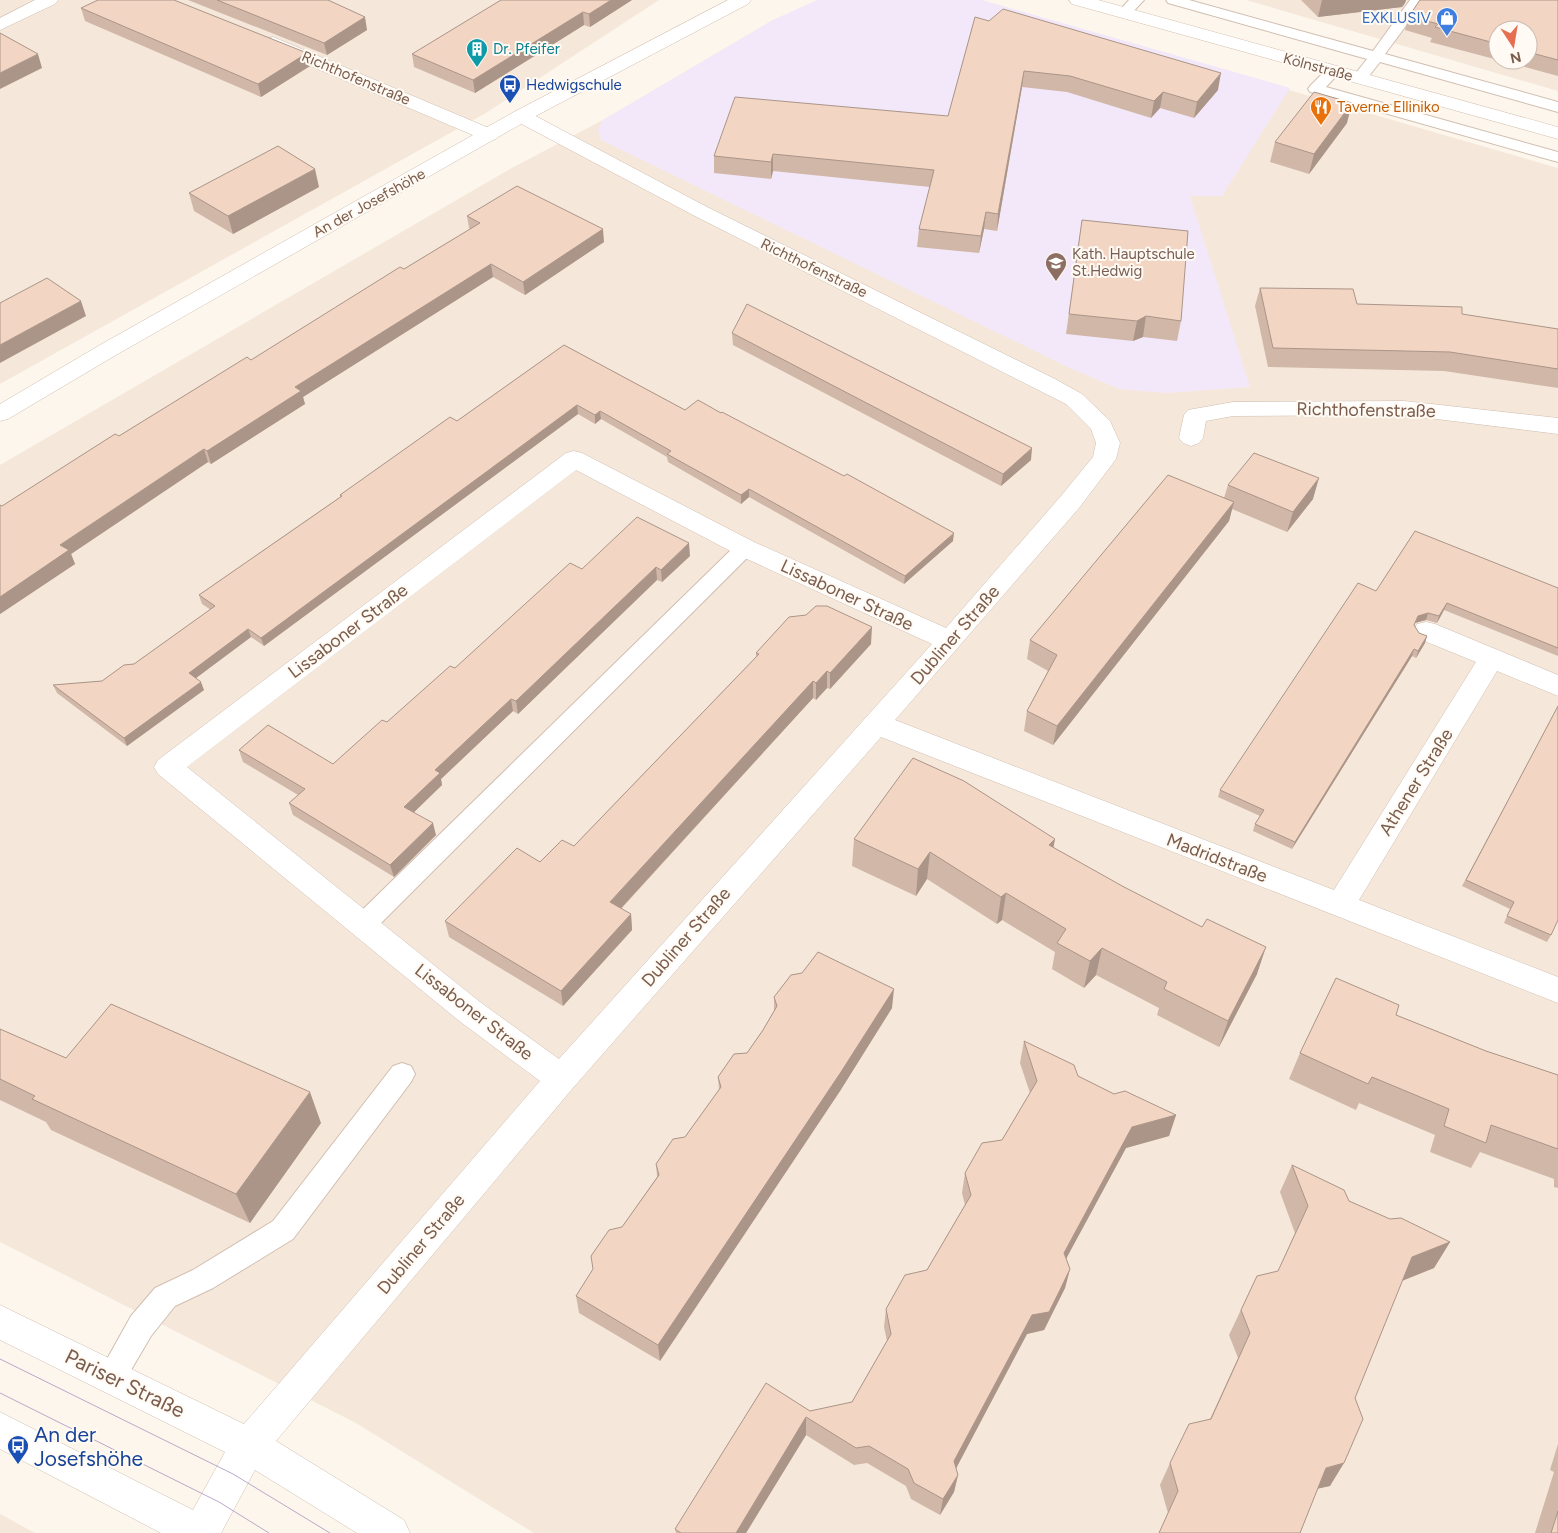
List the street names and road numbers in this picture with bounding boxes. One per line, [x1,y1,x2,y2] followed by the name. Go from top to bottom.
[299,47,413,109] street label: Richthofenstraße
[1281,49,1355,85] street label: Kölnstraße
[310,165,428,241] street label: An der Josefshöhe
[758,234,870,302] street label: Richthofenstraße
[1296,398,1436,422] street label: Richthofenstraße
[777,555,917,635] street label: Lissaboner Straße
[284,579,412,683] street label: Lissaboner Straße
[906,581,1004,689] street label: Dubliner Straße
[1374,724,1458,840] street label: Athener Straße
[1163,829,1271,887] street label: Madridstraße
[637,883,735,991] street label: Dubliner Straße
[410,959,538,1065] street label: Lissaboner Straße
[373,1189,470,1299] street label: Dubliner Straße
[61,1343,189,1423] street label: Pariser Straße

